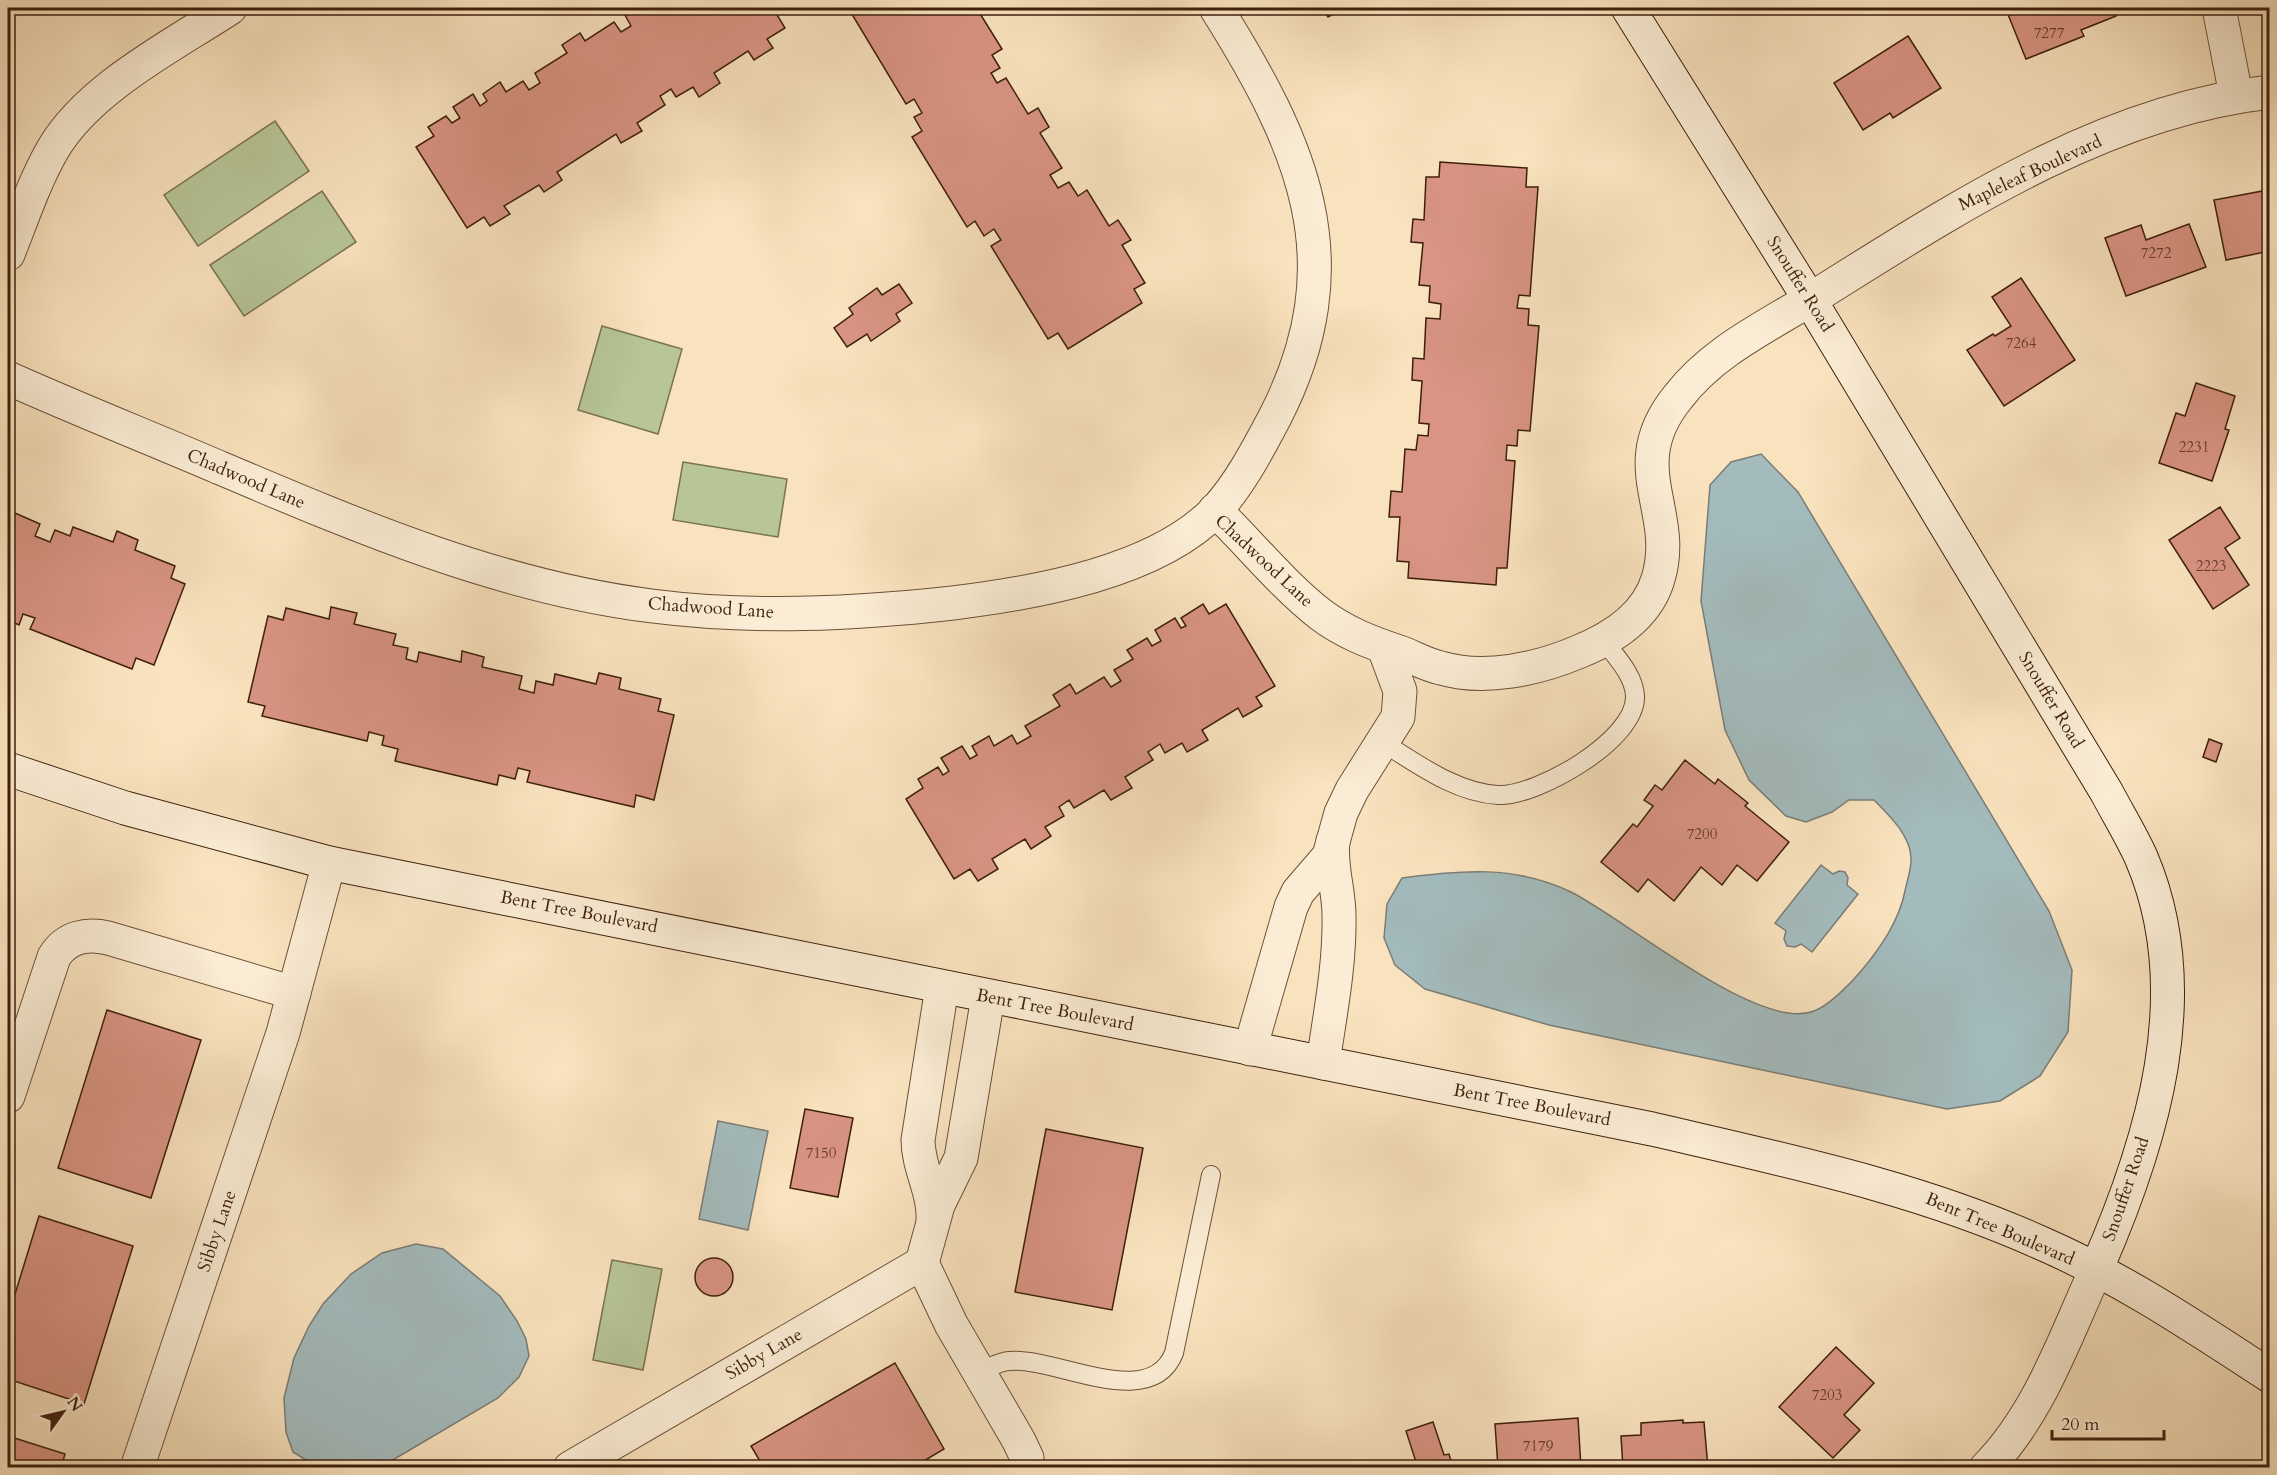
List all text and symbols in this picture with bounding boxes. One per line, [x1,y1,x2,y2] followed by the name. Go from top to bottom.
[2034,23,2065,43] house number: 7277
[1954,129,2106,217] street label: Mapleleaf Boulevard
[1761,231,1840,337] street label: Snouffer Road
[2141,243,2172,263] house number: 7272
[2006,333,2037,353] house number: 7264
[2179,437,2209,457] house number: 2231
[183,443,309,515] street label: Chadwood Lane
[1209,509,1319,613] street label: Chadwood Lane
[2196,556,2226,576] house number: 2223
[647,591,775,625] street label: Chadwood Lane
[2012,647,2090,753] street label: Snouffer Road
[1687,824,1718,844] house number: 7200
[498,884,660,940] street label: Bent Tree Boulevard
[974,982,1136,1038] street label: Bent Tree Boulevard
[1451,1077,1613,1133] street label: Bent Tree Boulevard
[2096,1133,2156,1245] street label: Snouffer Road
[806,1143,837,1163] house number: 7150
[1922,1186,2079,1272] street label: Bent Tree Boulevard
[191,1187,243,1275] street label: Sibby Lane
[721,1322,807,1386] street label: Sibby Lane
[33,1382,93,1442] north arrow
[1812,1385,1842,1405] house number: 7203
[62,1392,88,1416] text: N
[2052,1403,2164,1441] scale bar
[2061,1412,2100,1437] text: 20 m
[1523,1436,1554,1456] house number: 7179

